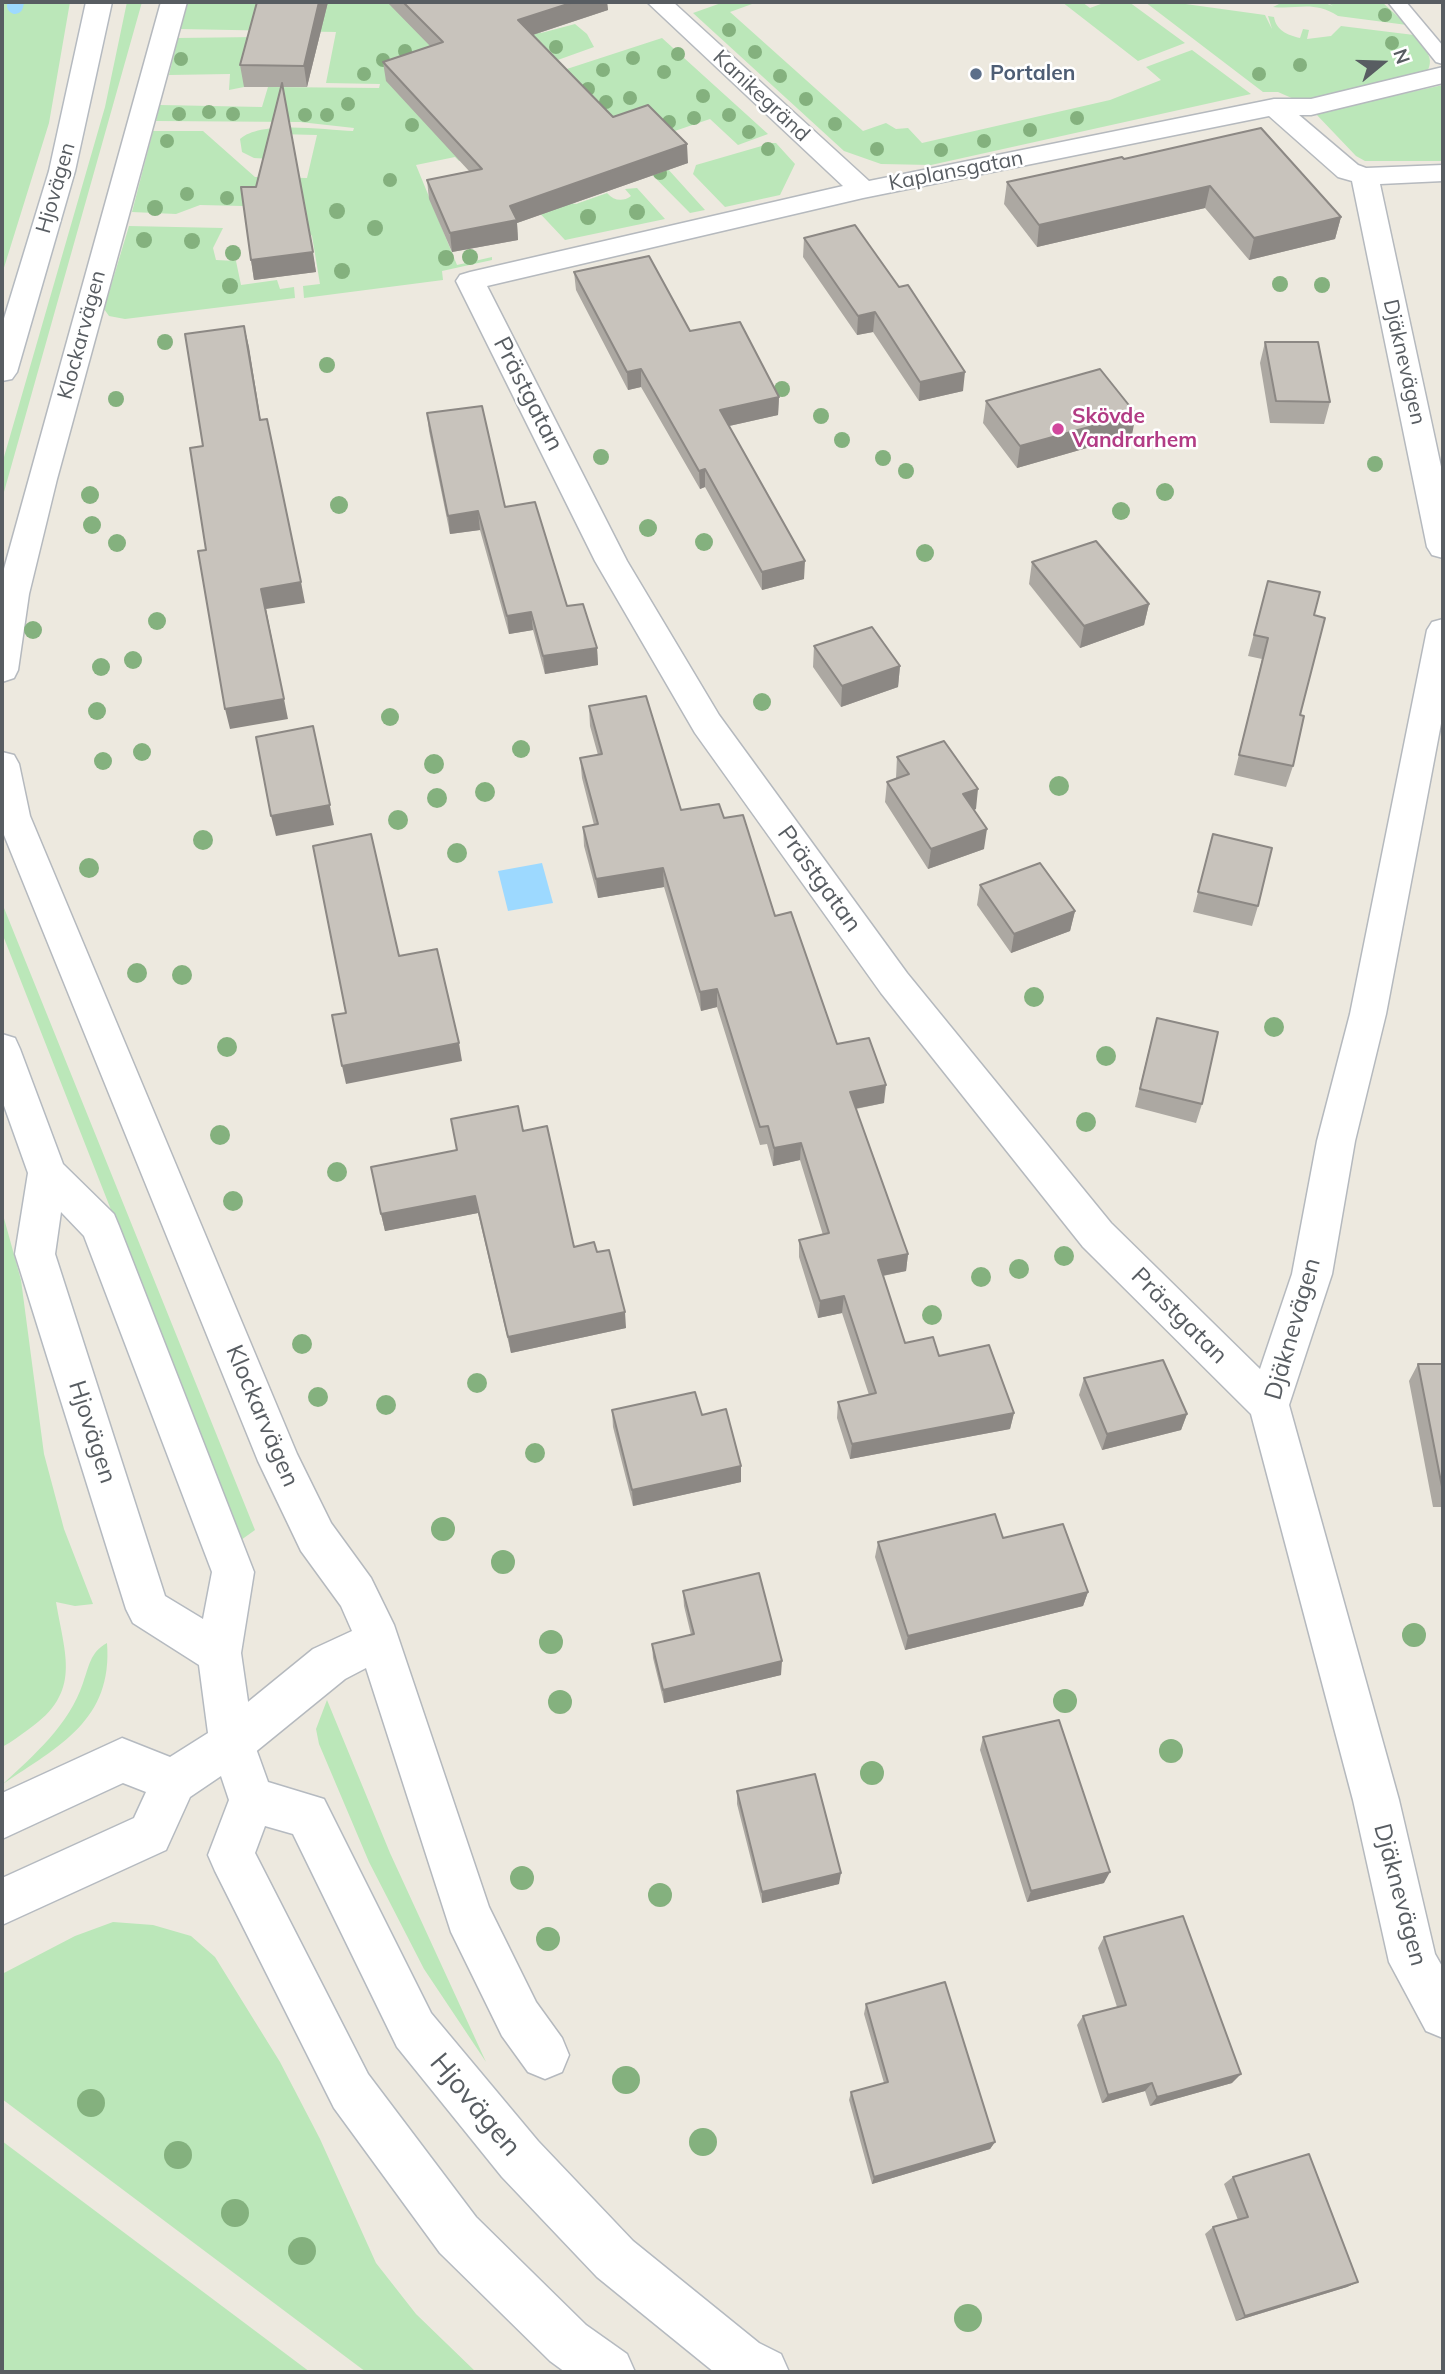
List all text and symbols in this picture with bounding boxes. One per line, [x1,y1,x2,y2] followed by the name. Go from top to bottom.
[1347,28,1417,98] north arrow
[707,45,815,147] street label: Kanikegränd
[1388,45,1416,67] text: N
[990,61,1075,87] place label: Portalen
[968,66,984,82] marker: Portalen
[31,140,81,236] street label: Hjovägen
[887,146,1025,196] street label: Kaplansgatan
[53,268,111,402] street label: Klockarvägen
[1377,297,1431,427] street label: Djäknevägen
[487,332,569,456] street label: Prästgatan
[1072,404,1197,454] place label: Skövde Vandrarhem
[1050,421,1066,437] marker: Skövde Vandrarhem
[771,820,867,938] street label: Prästgatan
[1259,1255,1327,1403] street label: Djäknevägen
[1125,1262,1233,1370] street label: Prästgatan
[219,1341,305,1491] street label: Klockarvägen
[62,1377,122,1487] street label: Hjovägen
[1367,1821,1433,1969] street label: Djäknevägen
[422,2047,528,2163] street label: Hjovägen

